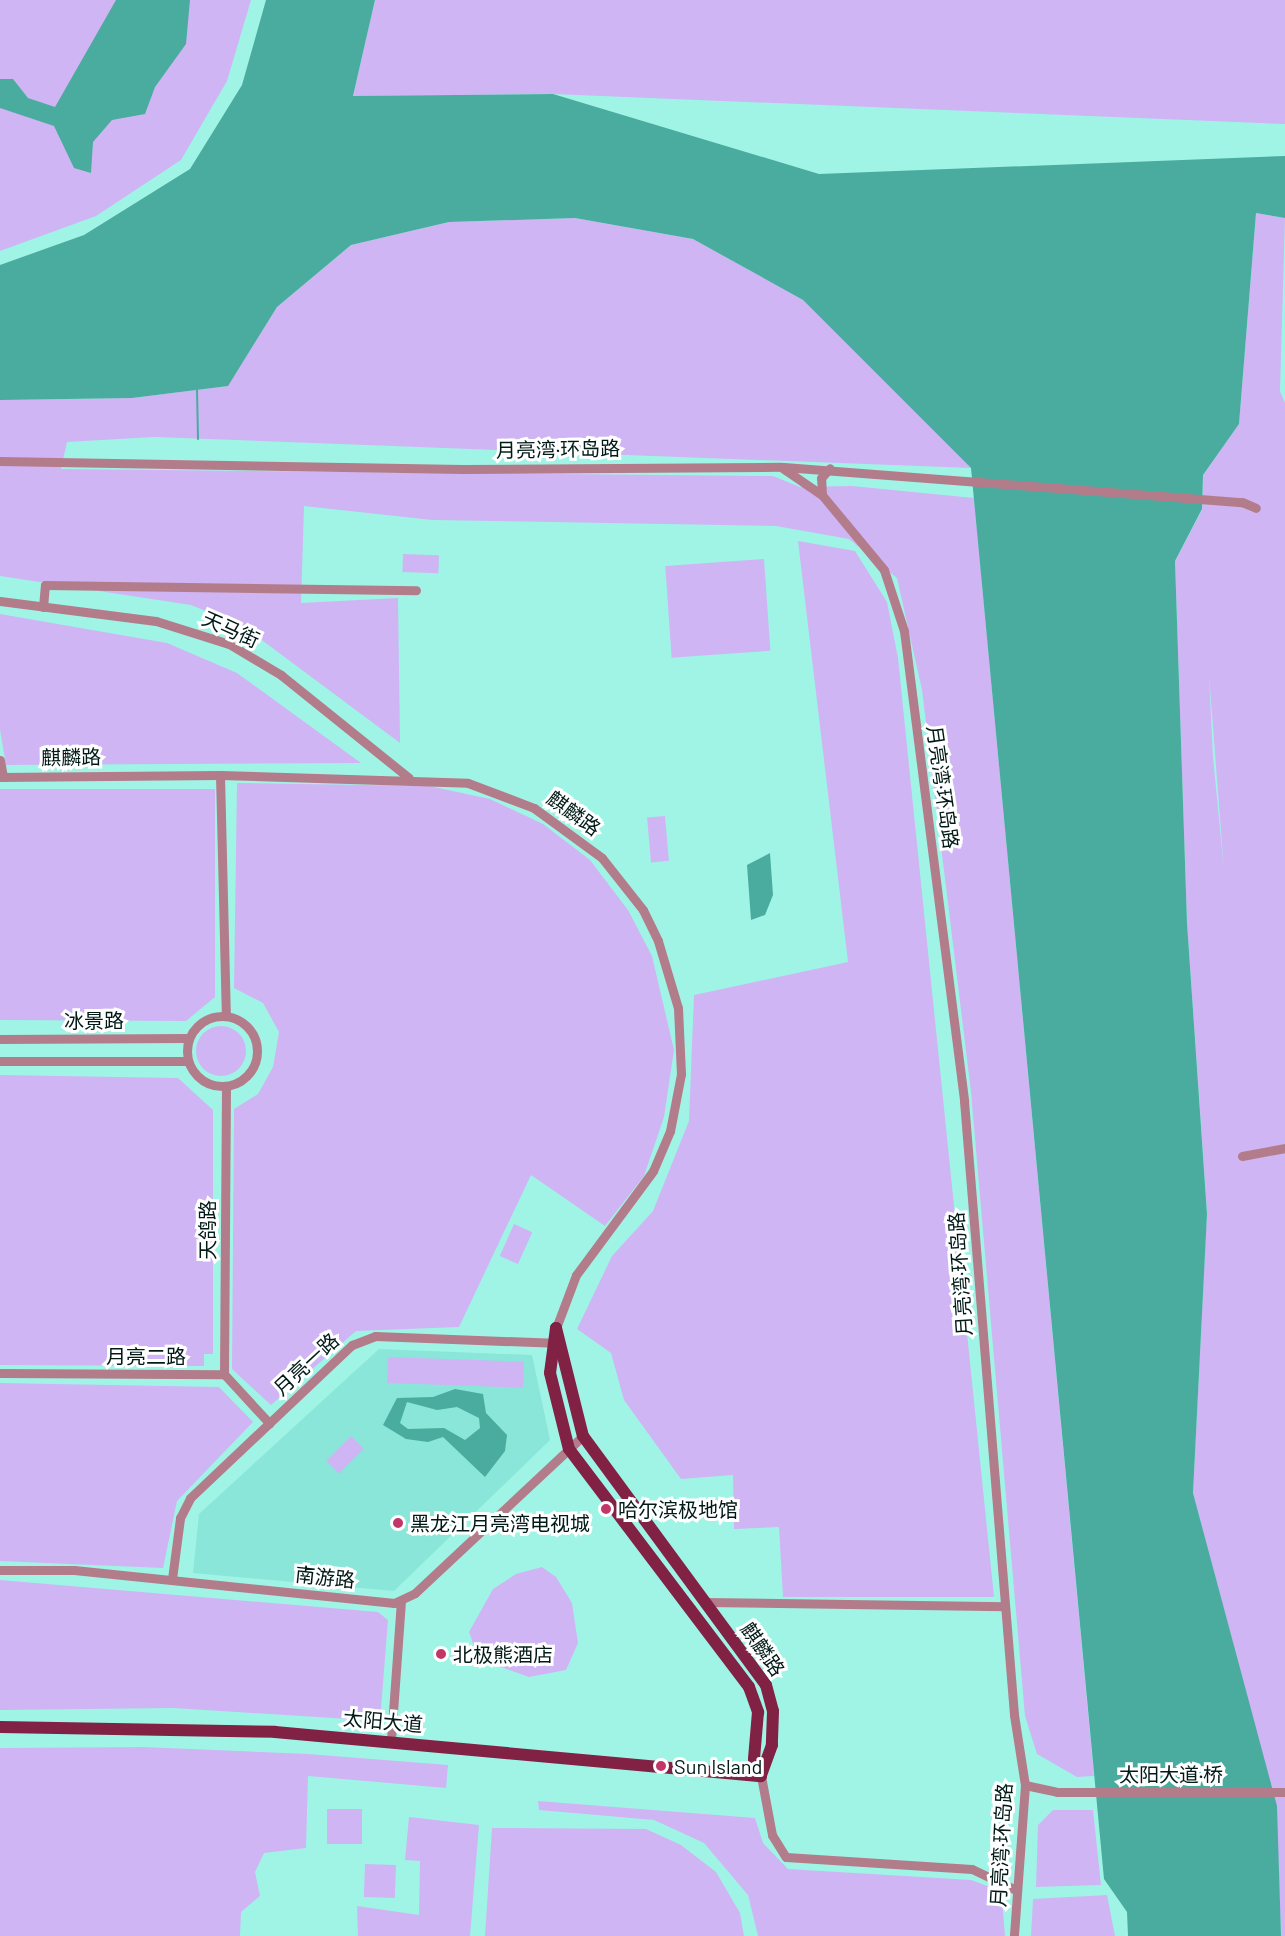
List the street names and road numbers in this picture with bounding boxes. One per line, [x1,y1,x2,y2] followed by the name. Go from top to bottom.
[496,436,620,462] street label: 月亮湾·环岛路
[199,606,263,652] street label: 天马街
[922,724,964,850] street label: 月亮湾·环岛路
[41,744,101,770] street label: 麒麟路
[543,786,605,840] street label: 麒麟路
[64,1008,124,1032] street label: 冰景路
[195,1200,219,1260] street label: 天鸽路
[944,1211,976,1337] street label: 月亮湾·环岛路
[269,1328,343,1400] street label: 月亮一路
[106,1344,186,1368] street label: 月亮二路
[294,1562,356,1592] street label: 南游路
[736,1618,790,1680] street label: 麒麟路
[342,1706,424,1736] street label: 太阳大道
[1119,1762,1223,1786] street label: 太阳大道·桥
[986,1782,1016,1908] street label: 月亮湾·环岛路

